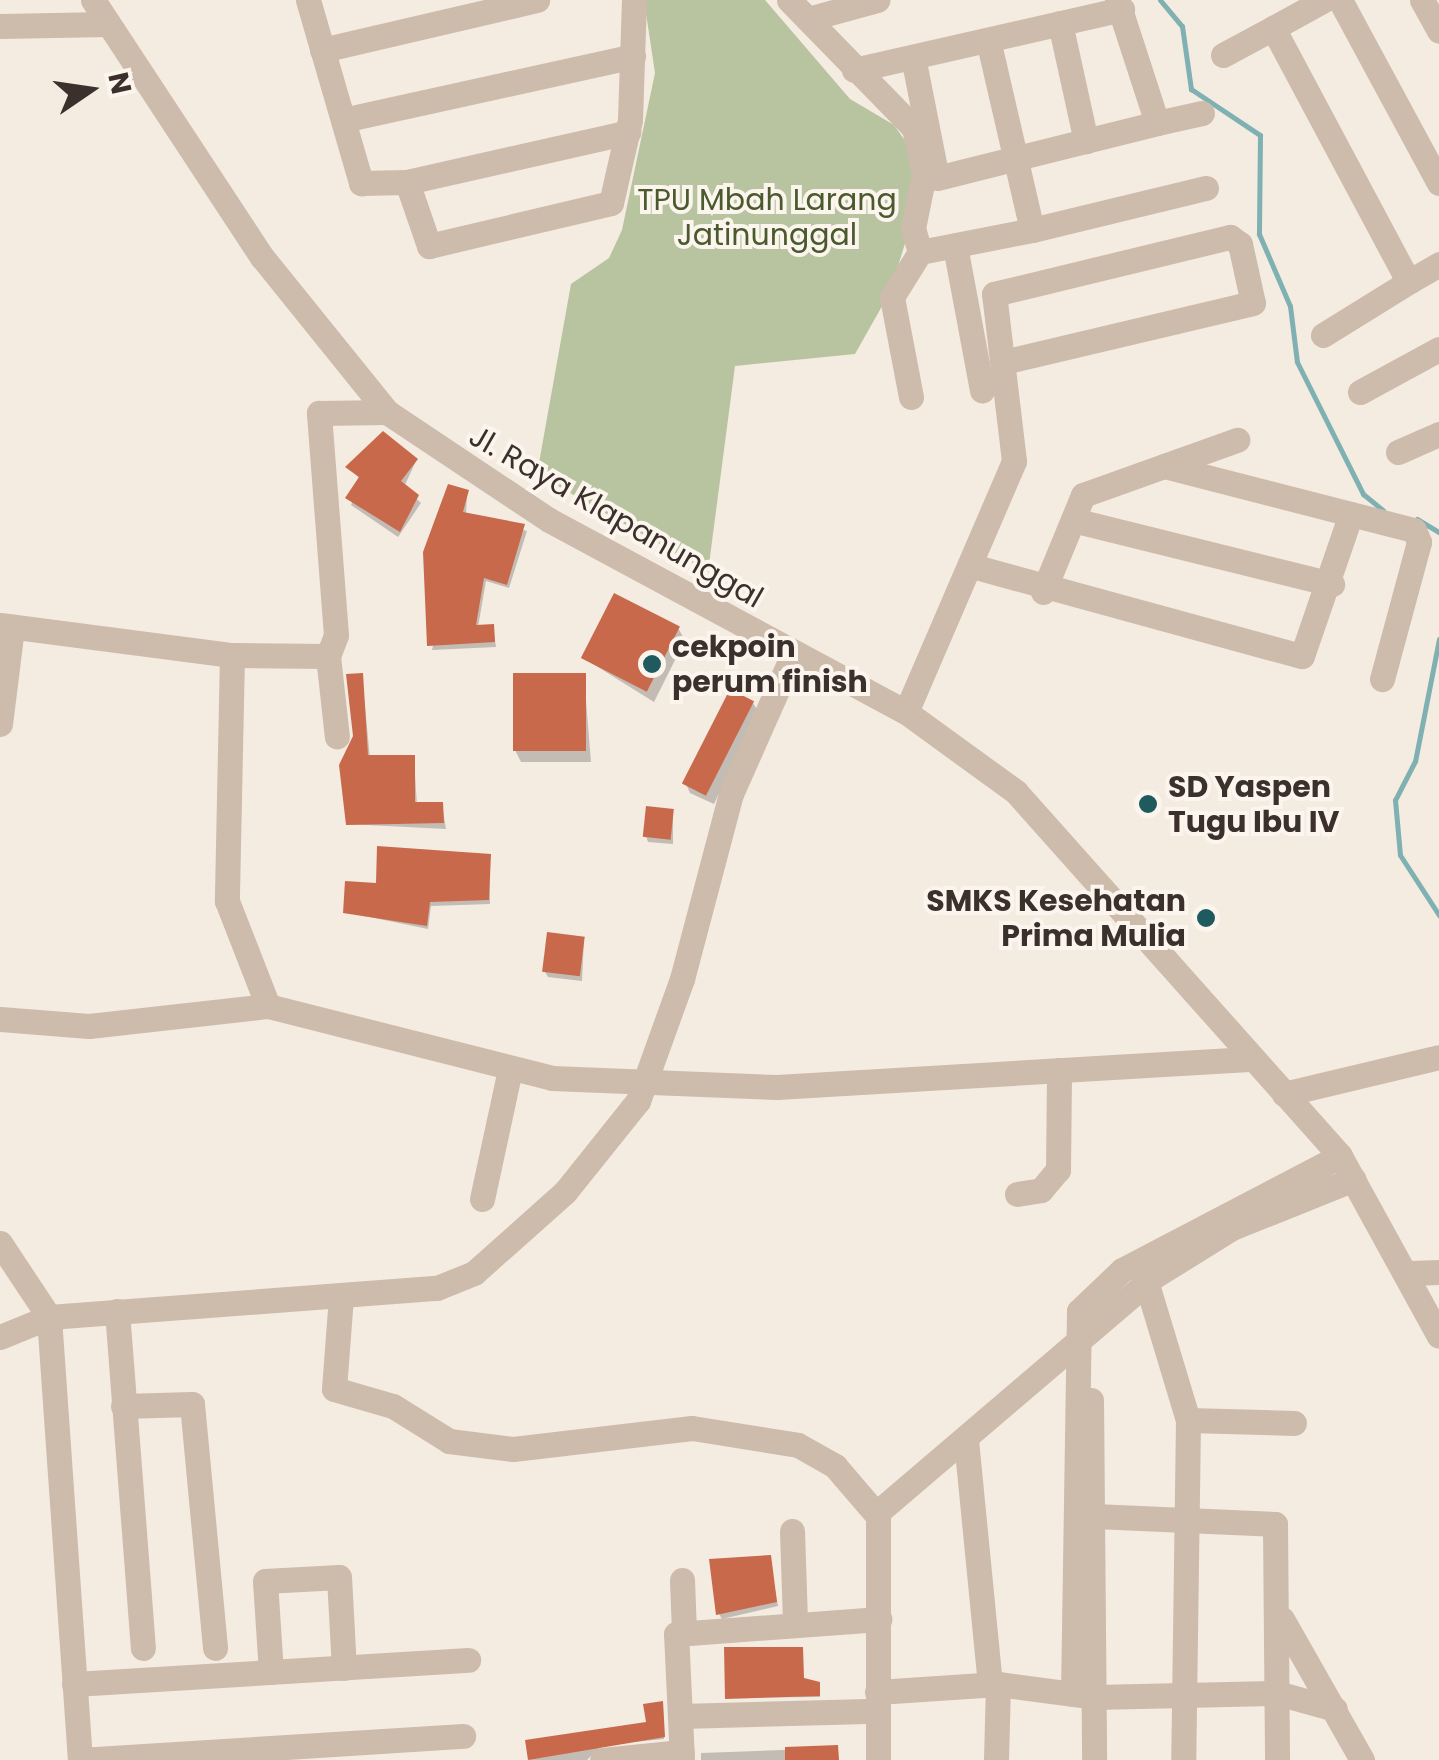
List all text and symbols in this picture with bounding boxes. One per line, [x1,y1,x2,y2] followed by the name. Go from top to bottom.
[40,40,140,140] north arrow
[98,68,141,98] text: N
[637,182,897,252] park label: TPU Mbah Larang Jatinunggal
[463,418,769,616] street label: Jl. Raya Klapanunggal
[672,629,868,700] place label: cekpoin perum finish
[641,653,663,675] marker: cekpoin perum finish
[1168,769,1339,840] place label: SD Yaspen Tugu Ibu IV
[1137,793,1159,815] marker: SD Yaspen Tugu Ibu IV
[926,883,1186,954] place label: SMKS Kesehatan Prima Mulia
[1195,907,1217,929] marker: SMKS Kesehatan Prima Mulia

